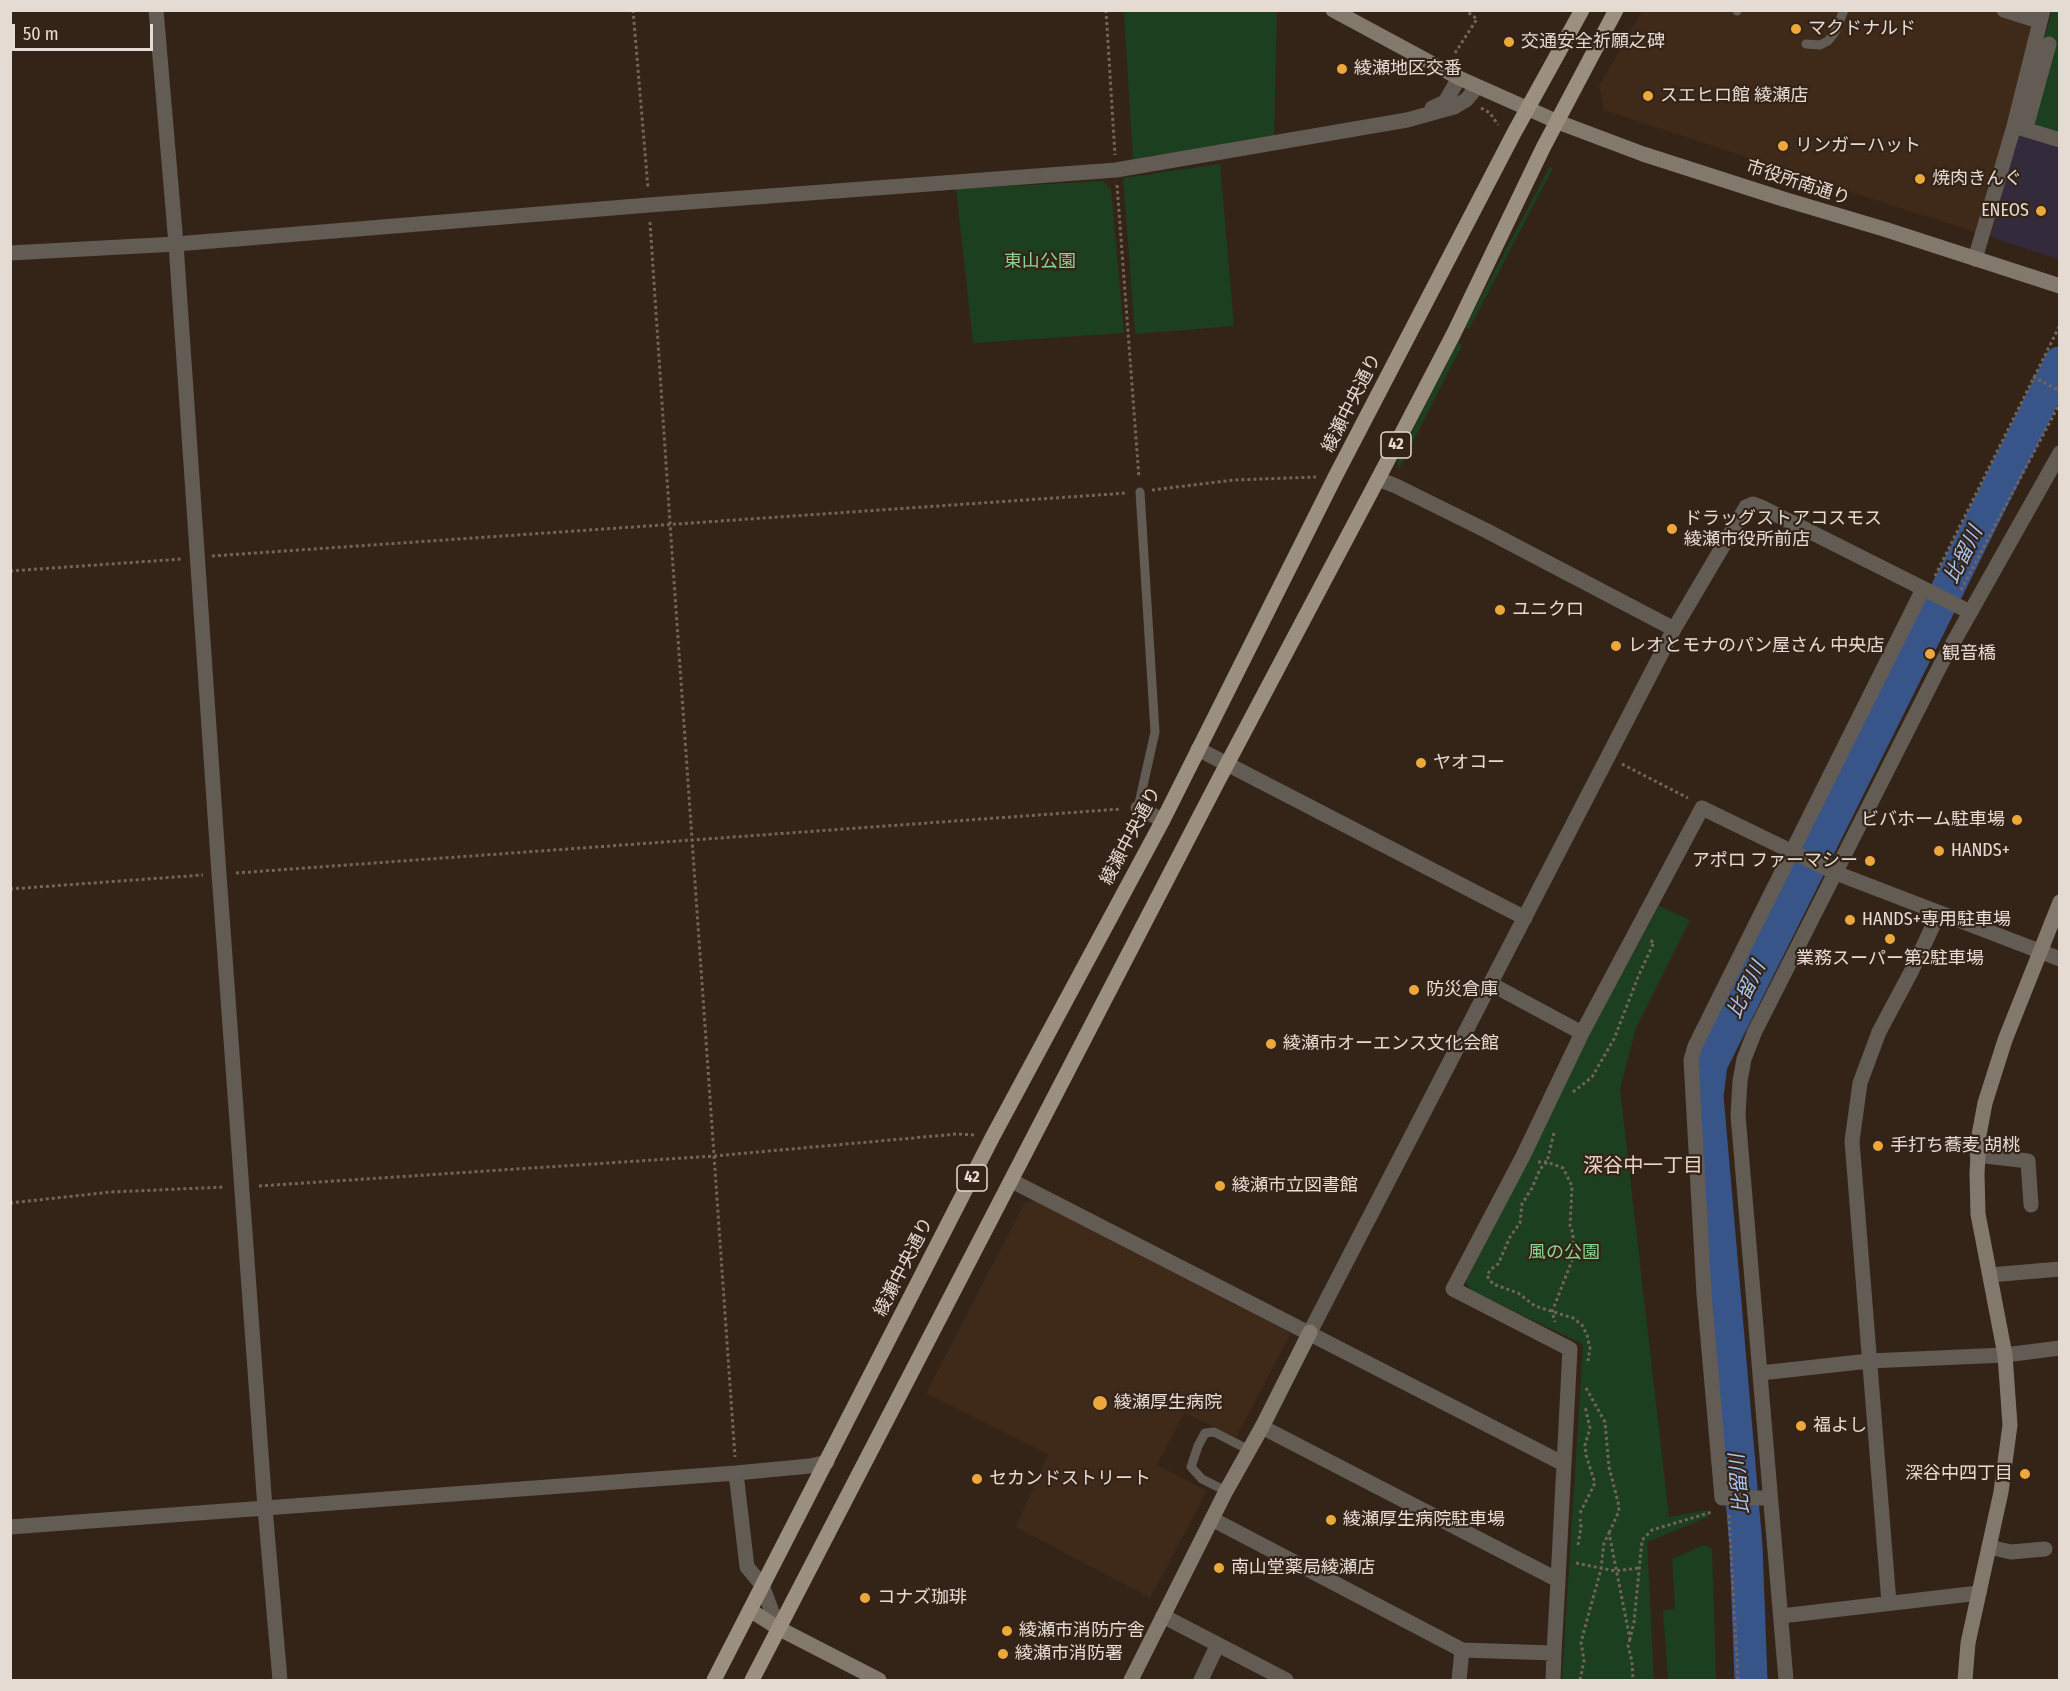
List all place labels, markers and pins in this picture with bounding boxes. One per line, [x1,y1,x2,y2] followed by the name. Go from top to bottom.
[1808,18,1916,40] place label: マクドナルド
[1789,22,1803,36] marker: マクドナルド
[1521,31,1665,53] place label: 交通安全祈願之碑
[1502,35,1516,49] marker: 交通安全祈願之碑
[1354,58,1462,80] place label: 綾瀬地区交番
[1335,62,1349,76] marker: 綾瀬地区交番
[1660,85,1808,107] place label: スエヒロ館 綾瀬店
[1641,89,1655,103] marker: スエヒロ館 綾瀬店
[1795,135,1921,157] place label: リンガーハット
[1776,139,1790,153] marker: リンガーハット
[1932,168,2022,190] place label: 焼肉きんぐ
[1913,172,1927,186] marker: 焼肉きんぐ
[1981,200,2029,222] place label: ENEOS
[2034,204,2048,218] marker: ENEOS
[1684,508,1882,550] place label: ドラッグストアコスモス 綾瀬市役所前店
[1665,522,1679,536] marker: ドラッグストアコスモス 綾瀬市役所前店
[1512,599,1584,621] place label: ユニクロ
[1493,603,1507,617] marker: ユニクロ
[1628,635,1884,657] place label: レオとモナのパン屋さん 中央店
[1609,639,1623,653] marker: レオとモナのパン屋さん 中央店
[1942,643,1996,665] place label: 観音橋
[1923,647,1937,661] marker: 観音橋
[1433,752,1505,774] place label: ヤオコー
[1414,756,1428,770] marker: ヤオコー
[1861,809,2005,831] place label: ビバホーム駐車場
[2010,813,2024,827] marker: ビバホーム駐車場
[1951,840,2010,862] place label: HANDS+
[1932,844,1946,858] marker: HANDS+
[1692,850,1858,872] place label: アポロ ファーマシー
[1863,854,1877,868] marker: アポロ ファーマシー
[1862,909,2011,931] place label: HANDS+専用駐車場
[1843,913,1857,927] marker: HANDS+専用駐車場
[1883,932,1897,946] marker: 業務スーパー第2駐車場
[1796,948,1984,970] place label: 業務スーパー第2駐車場
[1426,979,1498,1001] place label: 防災倉庫
[1407,983,1421,997] marker: 防災倉庫
[1283,1033,1499,1055] place label: 綾瀬市オーエンス文化会館
[1264,1037,1278,1051] marker: 綾瀬市オーエンス文化会館
[1890,1135,2020,1157] place label: 手打ち蕎麦 胡桃
[1871,1139,1885,1153] marker: 手打ち蕎麦 胡桃
[1232,1175,1358,1197] place label: 綾瀬市立図書館
[1213,1179,1227,1193] marker: 綾瀬市立図書館
[1114,1392,1222,1414] place label: 綾瀬厚生病院
[1091,1394,1109,1412] marker: 綾瀬厚生病院
[1813,1415,1867,1437] place label: 福よし
[1794,1419,1808,1433] marker: 福よし
[1905,1463,2013,1485] place label: 深谷中四丁目
[2018,1467,2032,1481] marker: 深谷中四丁目
[989,1468,1151,1490] place label: セカンドストリート
[970,1472,984,1486] marker: セカンドストリート
[1343,1509,1505,1531] place label: 綾瀬厚生病院駐車場
[1324,1513,1338,1527] marker: 綾瀬厚生病院駐車場
[1231,1557,1375,1579] place label: 南山堂薬局綾瀬店
[1212,1561,1226,1575] marker: 南山堂薬局綾瀬店
[877,1587,967,1609] place label: コナズ珈琲
[858,1591,872,1605] marker: コナズ珈琲
[1019,1620,1145,1642] place label: 綾瀬市消防庁舎
[1000,1624,1014,1638] marker: 綾瀬市消防庁舎
[1015,1643,1123,1665] place label: 綾瀬市消防署
[996,1647,1010,1661] marker: 綾瀬市消防署

